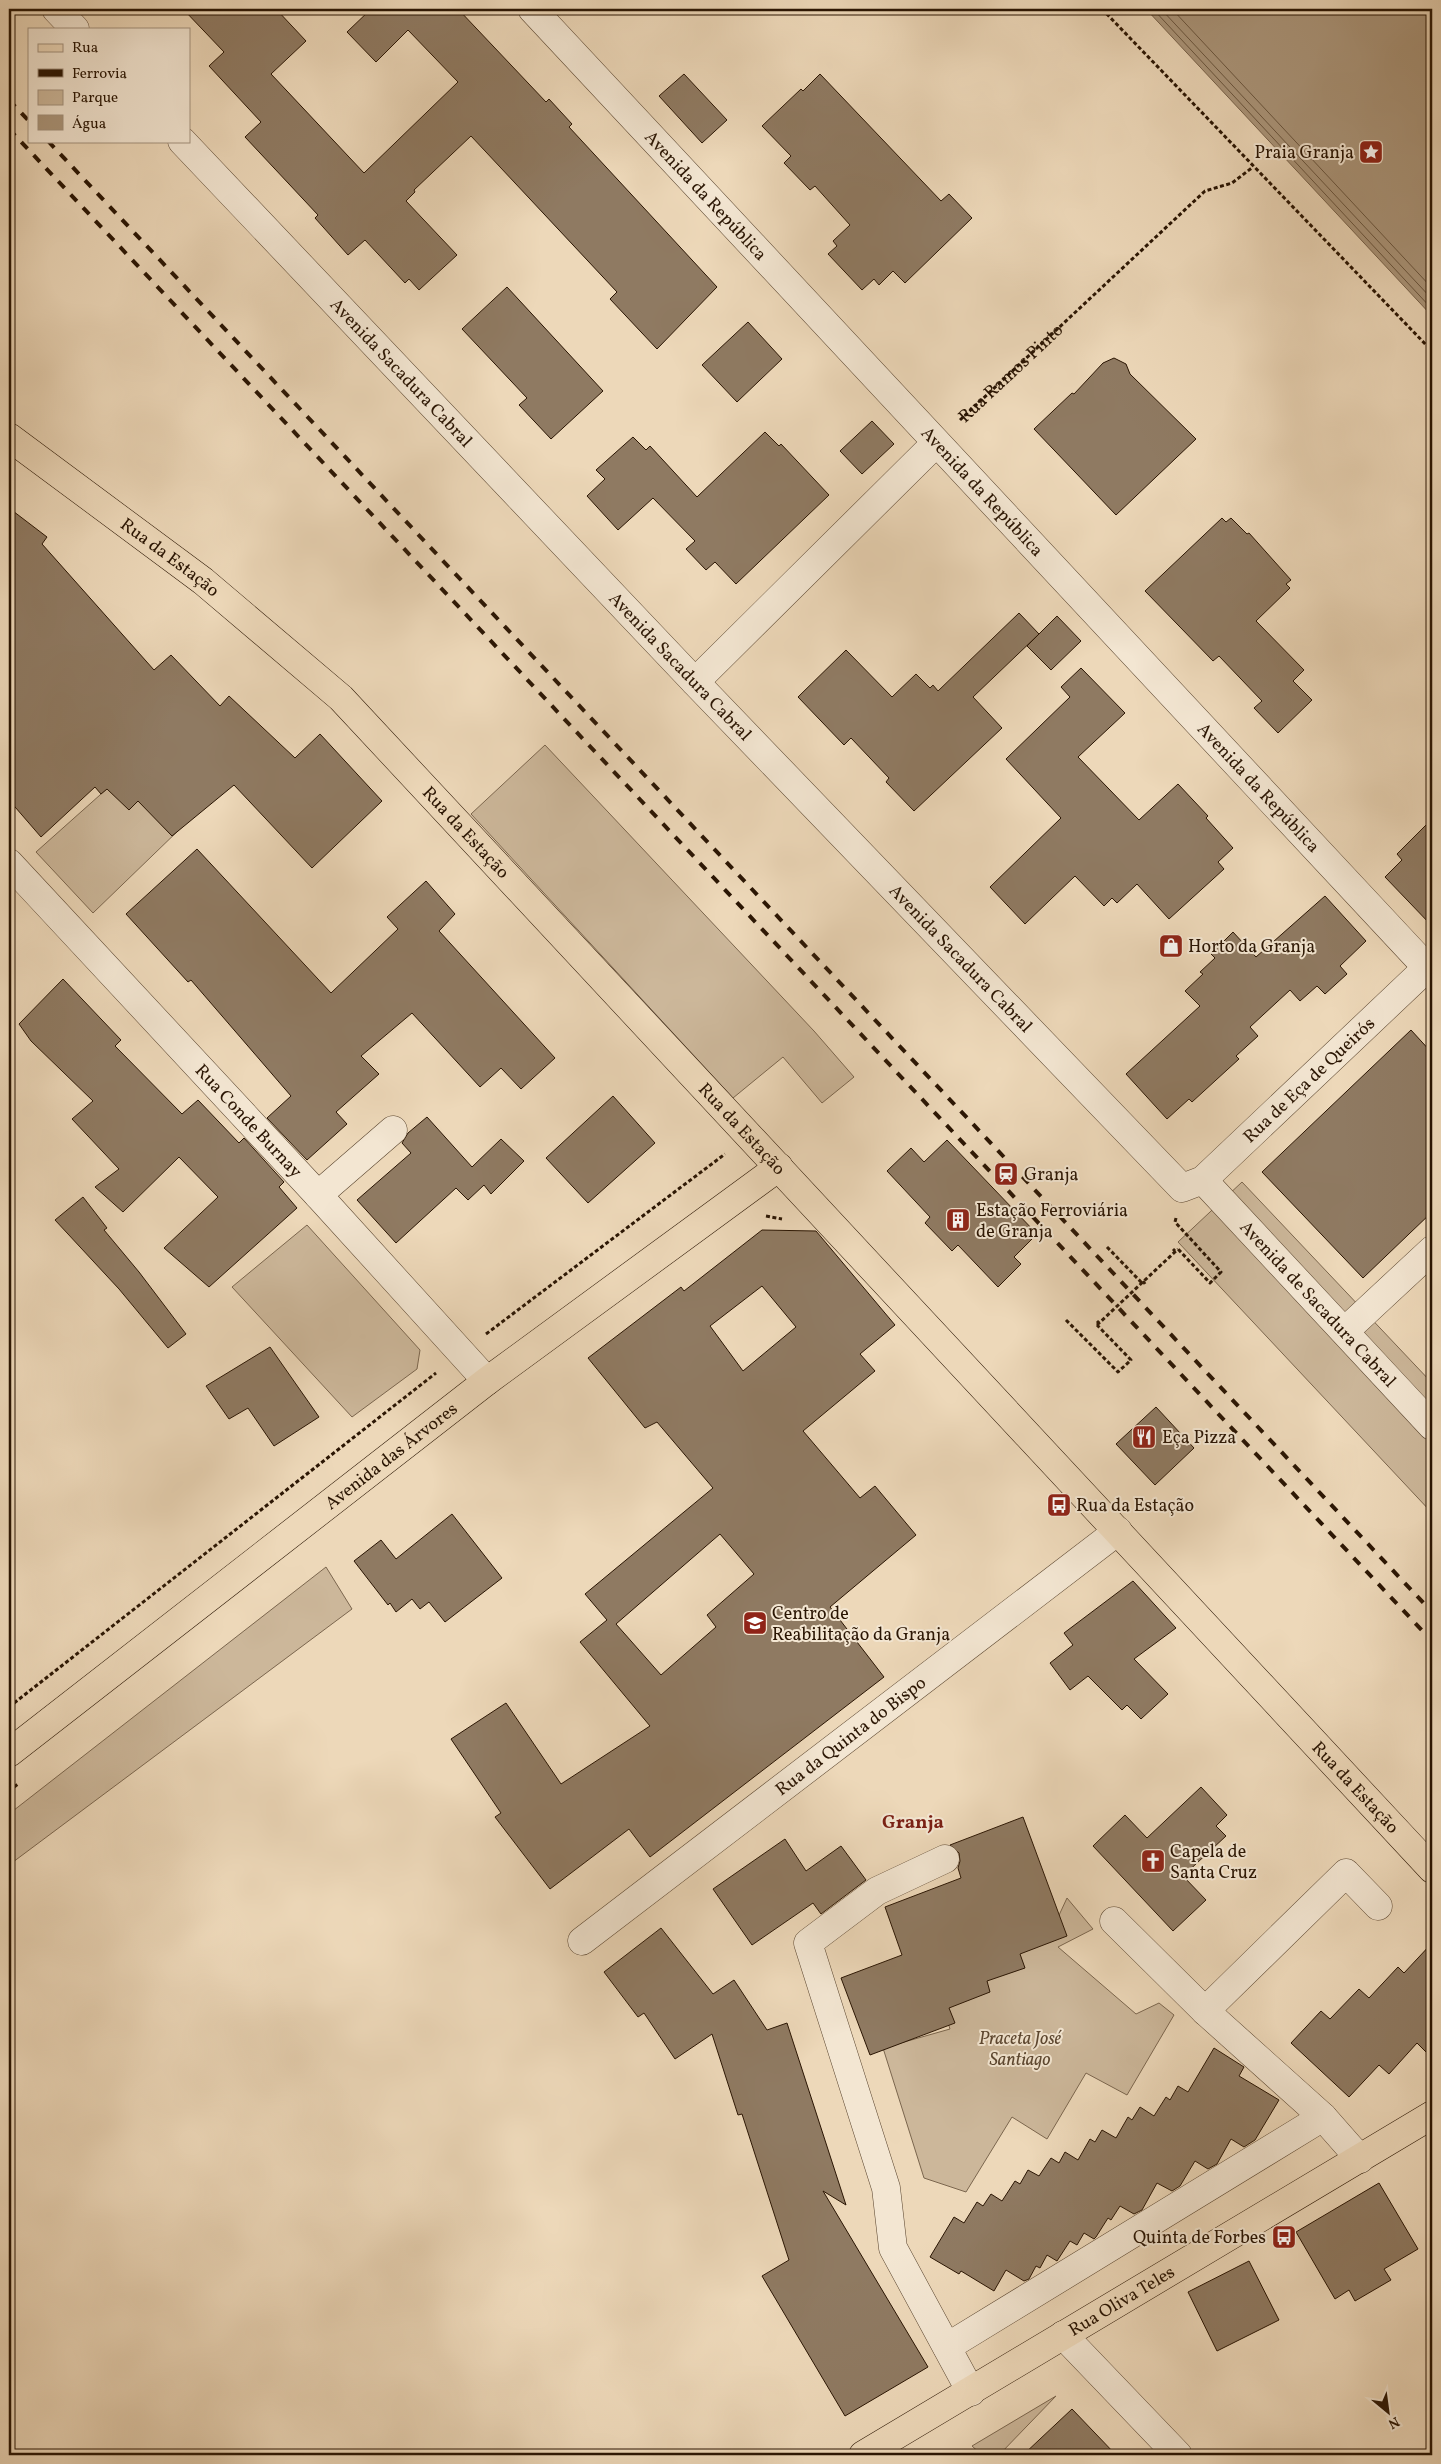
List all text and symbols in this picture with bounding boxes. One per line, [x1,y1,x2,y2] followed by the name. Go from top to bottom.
[28,28,190,142] legend
[72,38,98,59] text: Rua
[72,64,127,85] text: Ferrovia
[72,88,118,109] text: Parque
[72,114,106,135] text: Água
[638,126,772,267] street label: Avenida da República
[1358,139,1384,165] place icon: Praia Granja
[1255,141,1354,166] place label: Praia Granja
[323,293,477,454] street label: Avenida Sacadura Cabral
[953,319,1069,429] street label: Rua Ramos Pinto
[914,422,1048,563] street label: Avenida da República
[115,513,224,604] street label: Rua da Estação
[602,587,756,747] street label: Avenida Sacadura Cabral
[1191,718,1325,859] street label: Avenida da República
[416,781,514,885] street label: Rua da Estação
[882,880,1037,1039] street label: Avenida Sacadura Cabral
[1158,933,1184,959] shop icon: Horto da Granja
[1188,935,1315,960] place label: Horto da Granja
[1238,1012,1381,1150] street label: Rua de Eça de Queirós
[188,1059,307,1184] street label: Rua Conde Burnay
[692,1078,790,1181] street label: Rua da Estação
[993,1161,1019,1187] station icon: Granja
[1024,1163,1079,1188] place label: Granja
[976,1199,1128,1245] place label: Estação Ferroviária de Granja
[945,1207,971,1233] building icon: Estação Ferroviária de Granja
[1233,1216,1401,1394] street label: Avenida de Sacadura Cabral
[320,1397,463,1516] street label: Avenida das Árvores
[1131,1424,1157,1450] restaurant icon: Eça Pizza
[1162,1426,1236,1451] place label: Eça Pizza
[1046,1492,1072,1518] bus stop icon: Rua da Estação
[1076,1494,1194,1519] place label: Rua da Estação
[772,1602,950,1648] place label: Centro de Reabilitação da Granja
[742,1610,768,1636] school or university icon: Centro de Reabilitação da Granja
[771,1671,932,1803] street label: Rua da Quinta do Bispo
[1305,1736,1404,1840] street label: Rua da Estação
[882,1810,944,1836] district label: Granja
[1170,1840,1257,1886] place label: Capela de Santa Cruz
[1140,1848,1166,1874] church icon: Capela de Santa Cruz
[979,2027,1063,2073] park label: Praceta José Santiago
[1271,2224,1297,2250] bus stop icon: Quinta de Forbes
[1133,2226,1266,2251] place label: Quinta de Forbes
[1064,2260,1180,2343] street label: Rua Oliva Teles
[1364,2386,1414,2436] north arrow
[1385,2411,1403,2433] text: N

